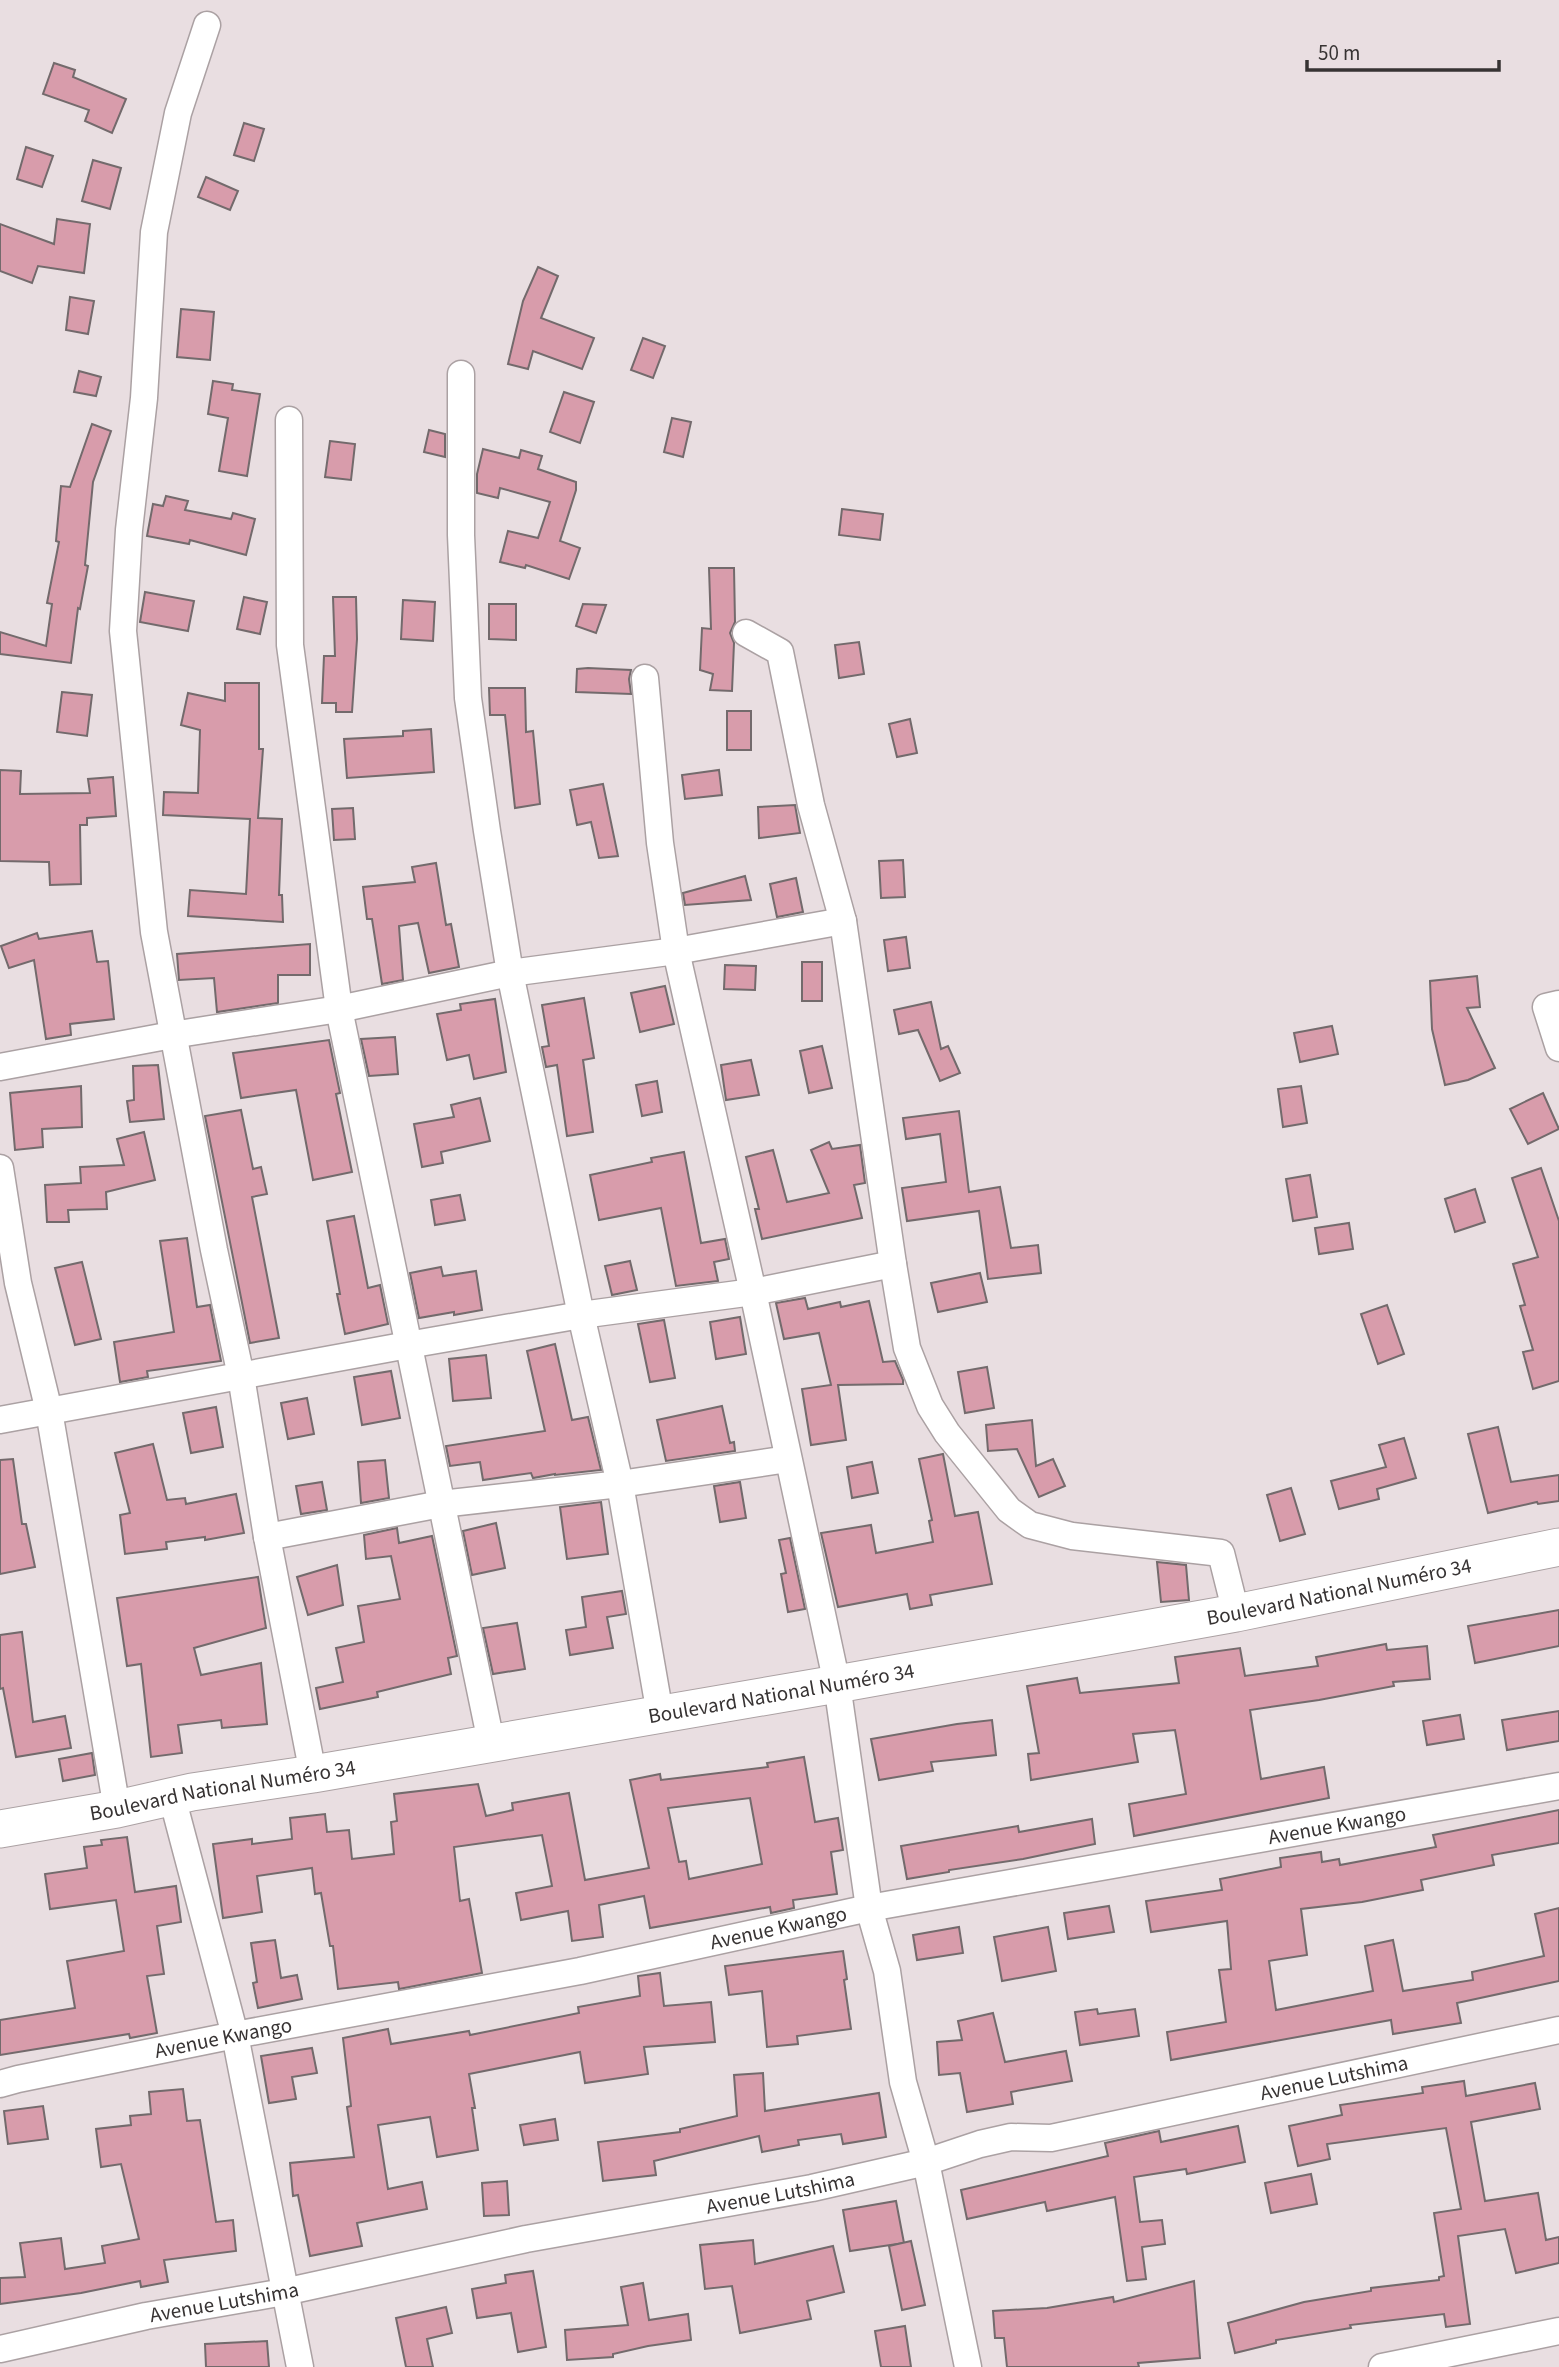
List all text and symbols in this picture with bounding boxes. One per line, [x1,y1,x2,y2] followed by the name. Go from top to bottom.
[1307,28,1500,72] scale bar
[1318,38,1360,68] text: 50 m
[1204,1550,1474,1633] street label: Boulevard National Numéro 34
[646,1656,917,1731] street label: Boulevard National Numéro 34
[87,1752,358,1828] street label: Boulevard National Numéro 34
[1266,1798,1408,1852] street label: Avenue Kwango
[707,1898,850,1957] street label: Avenue Kwango
[152,2010,294,2066] street label: Avenue Kwango
[1257,2047,1411,2108] street label: Avenue Lutshima
[704,2164,858,2222] street label: Avenue Lutshima
[147,2274,301,2330] street label: Avenue Lutshima

